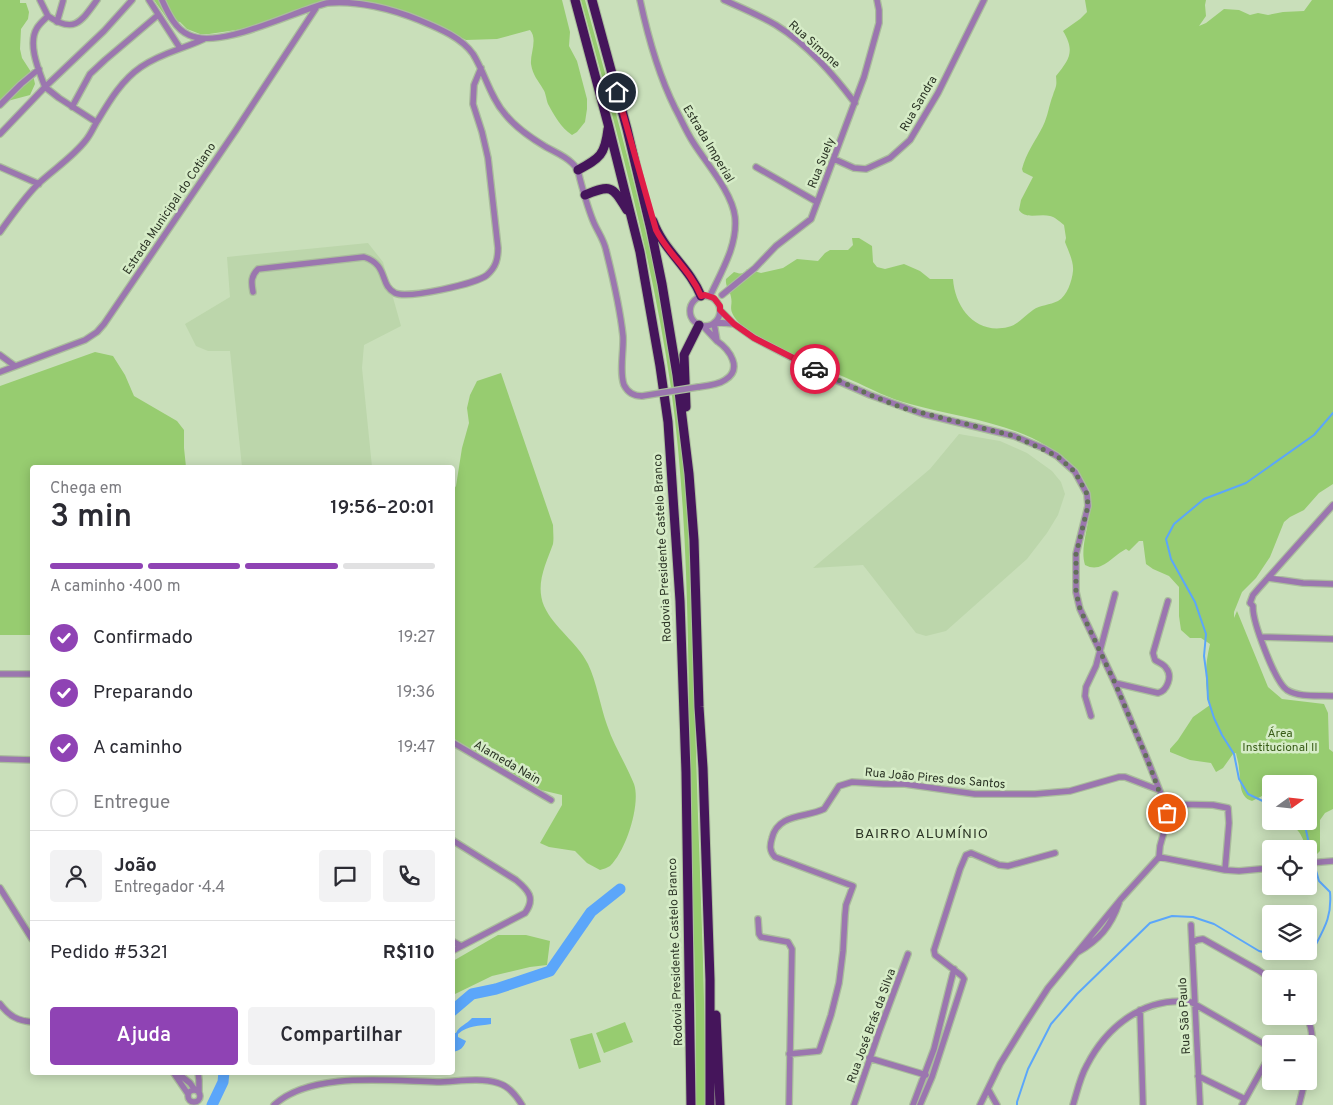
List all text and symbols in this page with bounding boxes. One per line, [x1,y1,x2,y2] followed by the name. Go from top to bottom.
[785,18,843,72] street label: Rua Simone
[596,71,638,113] pin
[897,73,941,135] street label: Rua Sandra
[603,78,631,106] icon: home
[679,102,737,186] street label: Estrada Imperial
[805,135,839,191] street label: Rua Suely
[120,140,220,278] street label: Estrada Municipal do Cotiano
[790,344,840,394] courier
[801,355,829,383] icon: car
[650,453,676,643] street label: Rodovia Presidente Castelo Branco
[50,479,122,499] text: Chega em
[330,496,435,520] text: 19:56–20:01
[50,498,132,538] text: 3 min
[50,577,180,597] text: A caminho · 400 m
[50,624,78,652] icon: check
[93,626,193,650] text: Confirmado
[398,628,435,648] text: 19:27
[50,679,78,707] icon: check
[93,681,193,705] text: Preparando
[397,683,435,703] text: 19:36
[1242,726,1318,756] park label: Área Institucional II
[50,734,78,762] icon: check
[93,736,182,760] text: A caminho
[471,737,543,789] street label: Alameda Nain
[398,738,435,758] text: 19:47
[864,765,1006,793] street label: Rua João Pires dos Santos
[1262,775,1318,830] north arrow
[1262,775,1317,1090] map controls
[93,791,170,815] text: Entregue
[1146,792,1188,834] pin
[1153,799,1181,827] icon: bag
[855,825,989,843] district label: BAIRRO ALUMÍNIO
[1262,840,1317,895] button: locate
[50,850,102,902] button: person
[319,850,371,902] button: chat
[383,850,435,902] button: phone
[114,854,157,878] text: João
[665,857,687,1046] street label: Rodovia Presidente Castelo Branco
[114,878,225,898] text: Entregador · 4.4
[1262,905,1317,960] button: layers
[50,941,168,965] text: Pedido #5321
[383,941,435,965] text: R$110
[844,967,900,1085] street label: Rua José Brás da Silva
[1262,970,1317,1025] button: +
[1175,977,1195,1055] street label: Rua São Paulo
[50,1007,238,1065] button: Ajuda
[248,1007,435,1065] button: Compartilhar
[1262,1035,1317,1090] button: −

